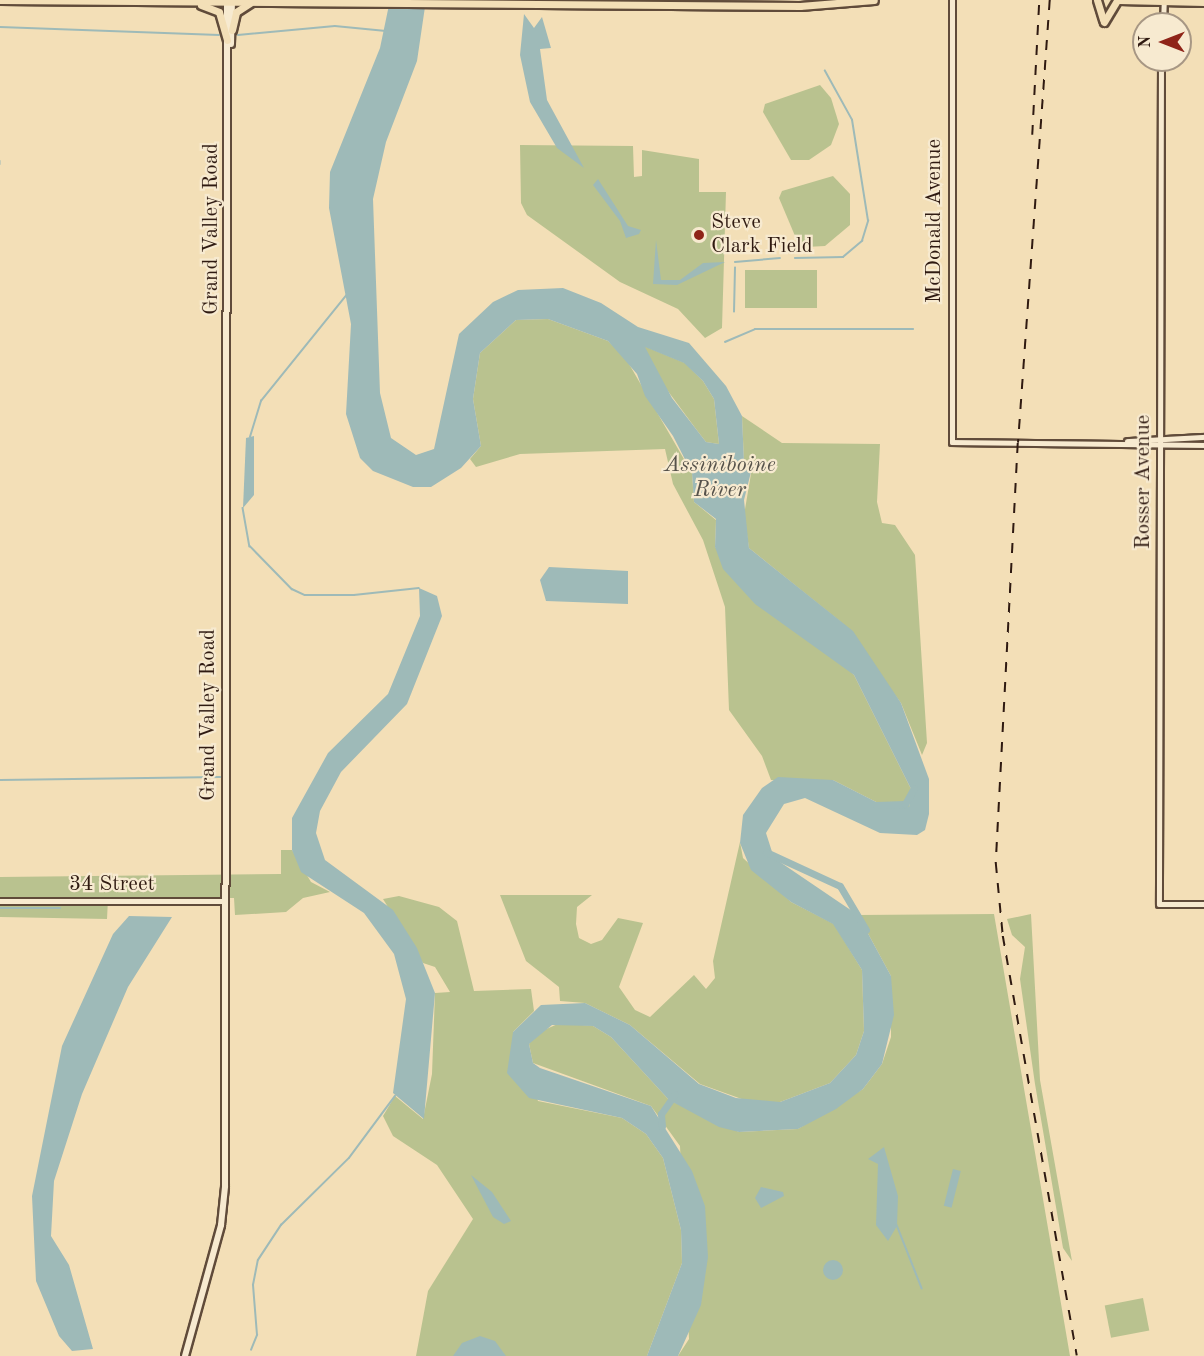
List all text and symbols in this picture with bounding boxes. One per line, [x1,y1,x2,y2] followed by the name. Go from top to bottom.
[1132,12,1192,72] north arrow
[1138,36,1154,48] text: N
[922,139,948,303] street label: McDonald Avenue
[199,143,225,315] street label: Grand Valley Road
[711,210,813,260] place label: Steve Clark Field
[692,228,706,242] marker: Steve Clark Field
[1131,415,1157,549] street label: Rosser Avenue
[664,452,776,504] water label: Assiniboine River
[196,629,222,801] street label: Grand Valley Road
[69,872,155,898] street label: 34 Street

